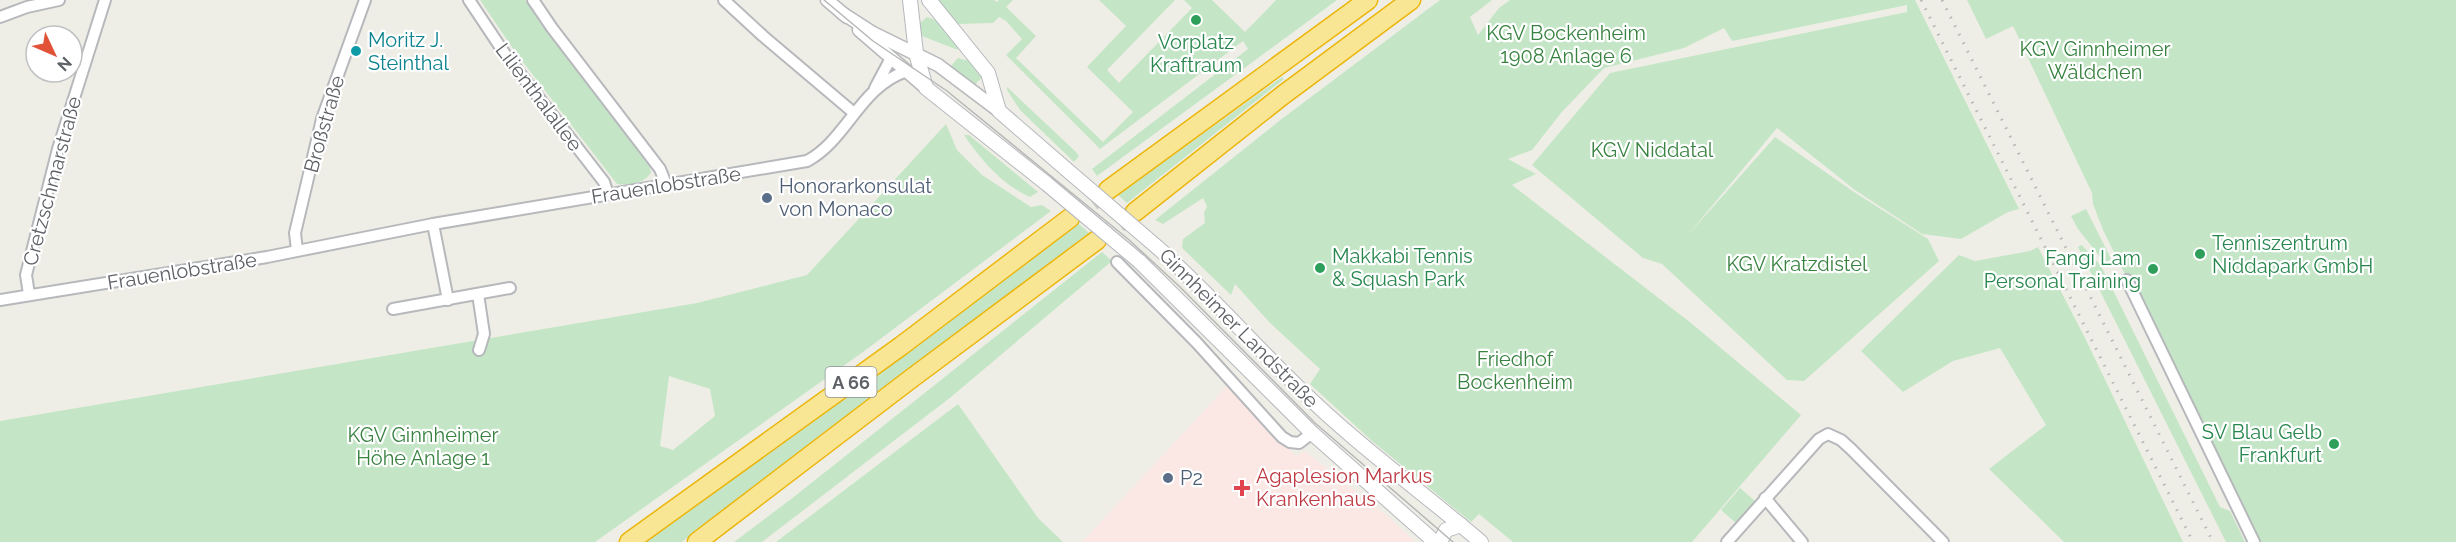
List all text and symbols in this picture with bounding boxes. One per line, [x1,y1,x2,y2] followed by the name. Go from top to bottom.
[1189,13,1203,27] marker: Vorplatz Kraftraum
[1486,21,1646,68] park label: KGV Bockenheim 1908 Anlage 6
[24,24,84,84] north arrow
[368,28,449,75] place label: Moritz J. Steinthal
[1150,30,1242,77] place label: Vorplatz Kraftraum
[2020,37,2170,84] park label: KGV Ginnheimer Wäldchen
[491,38,588,156] street label: Lilienthalallee
[349,44,363,58] marker: Moritz J. Steinthal
[53,53,76,75] text: N
[299,72,349,175] street label: Broßstraße
[18,94,86,268] street label: Cretzschmarstraße
[1591,138,1714,162] park label: KGV Niddatal
[590,161,743,209] street label: Frauenlobstraße
[779,174,932,221] place label: Honorarkonsulat von Monaco
[760,191,774,205] marker: Honorarkonsulat von Monaco
[2212,231,2373,278] place label: Tenniszentrum Niddapark GmbH
[1154,243,1324,413] street label: Ginnheimer Landstraße
[1332,244,1473,291] place label: Makkabi Tennis & Squash Park
[1984,246,2141,293] place label: Fangi Lam Personal Training
[106,247,259,295] street label: Frauenlobstraße
[2193,247,2207,261] marker: Tenniszentrum Niddapark GmbH
[1726,252,1868,276] park label: KGV Kratzdistel
[1313,261,1327,275] marker: Makkabi Tennis & Squash Park
[2146,262,2160,276] marker: Fangi Lam Personal Training
[1457,347,1573,394] park label: Friedhof Bockenheim
[826,367,876,397] road number: A 66
[2202,420,2322,467] place label: SV Blau Gelb Frankfurt
[348,423,498,470] park label: KGV Ginnheimer Höhe Anlage 1
[2327,437,2341,451] marker: SV Blau Gelb Frankfurt
[1256,464,1432,511] place label: Agaplesion Markus Krankenhaus
[1180,466,1203,490] place label: P2
[1161,471,1175,485] marker: P2
[1233,479,1251,497] marker: Agaplesion Markus Krankenhaus

